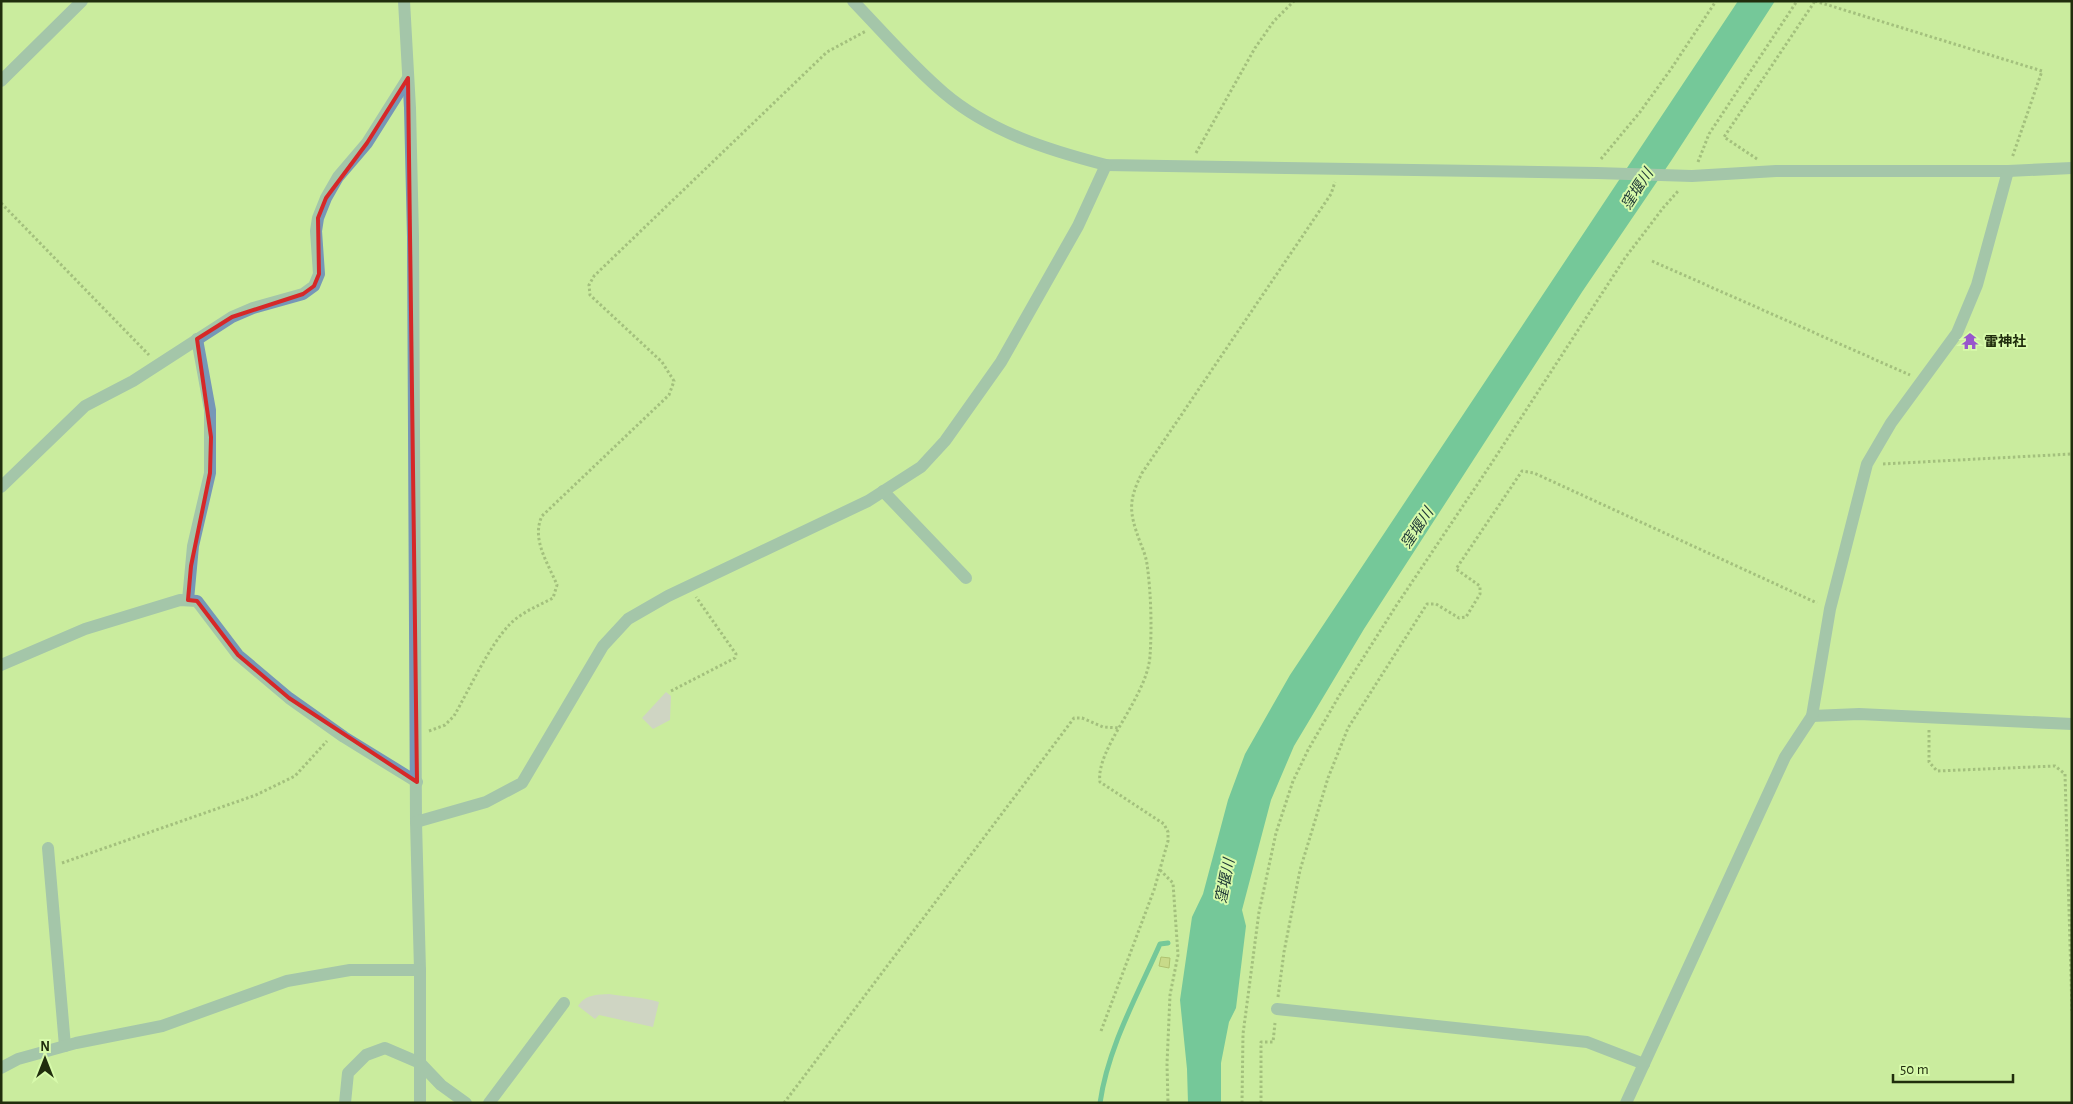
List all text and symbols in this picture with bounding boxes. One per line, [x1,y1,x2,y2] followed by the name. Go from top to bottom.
[1618,164,1657,212] water label: 窪堰川
[1960,331,1980,351] temple icon: 雷神社
[1984,333,2026,349] place label: 雷神社
[1398,503,1437,551] water label: 窪堰川
[1213,855,1238,905] water label: 窪堰川
[20,1034,70,1084] north arrow
[40,1040,50,1054] text: N
[1893,1052,2013,1084] scale bar
[1900,1062,1929,1077] text: 50 m

